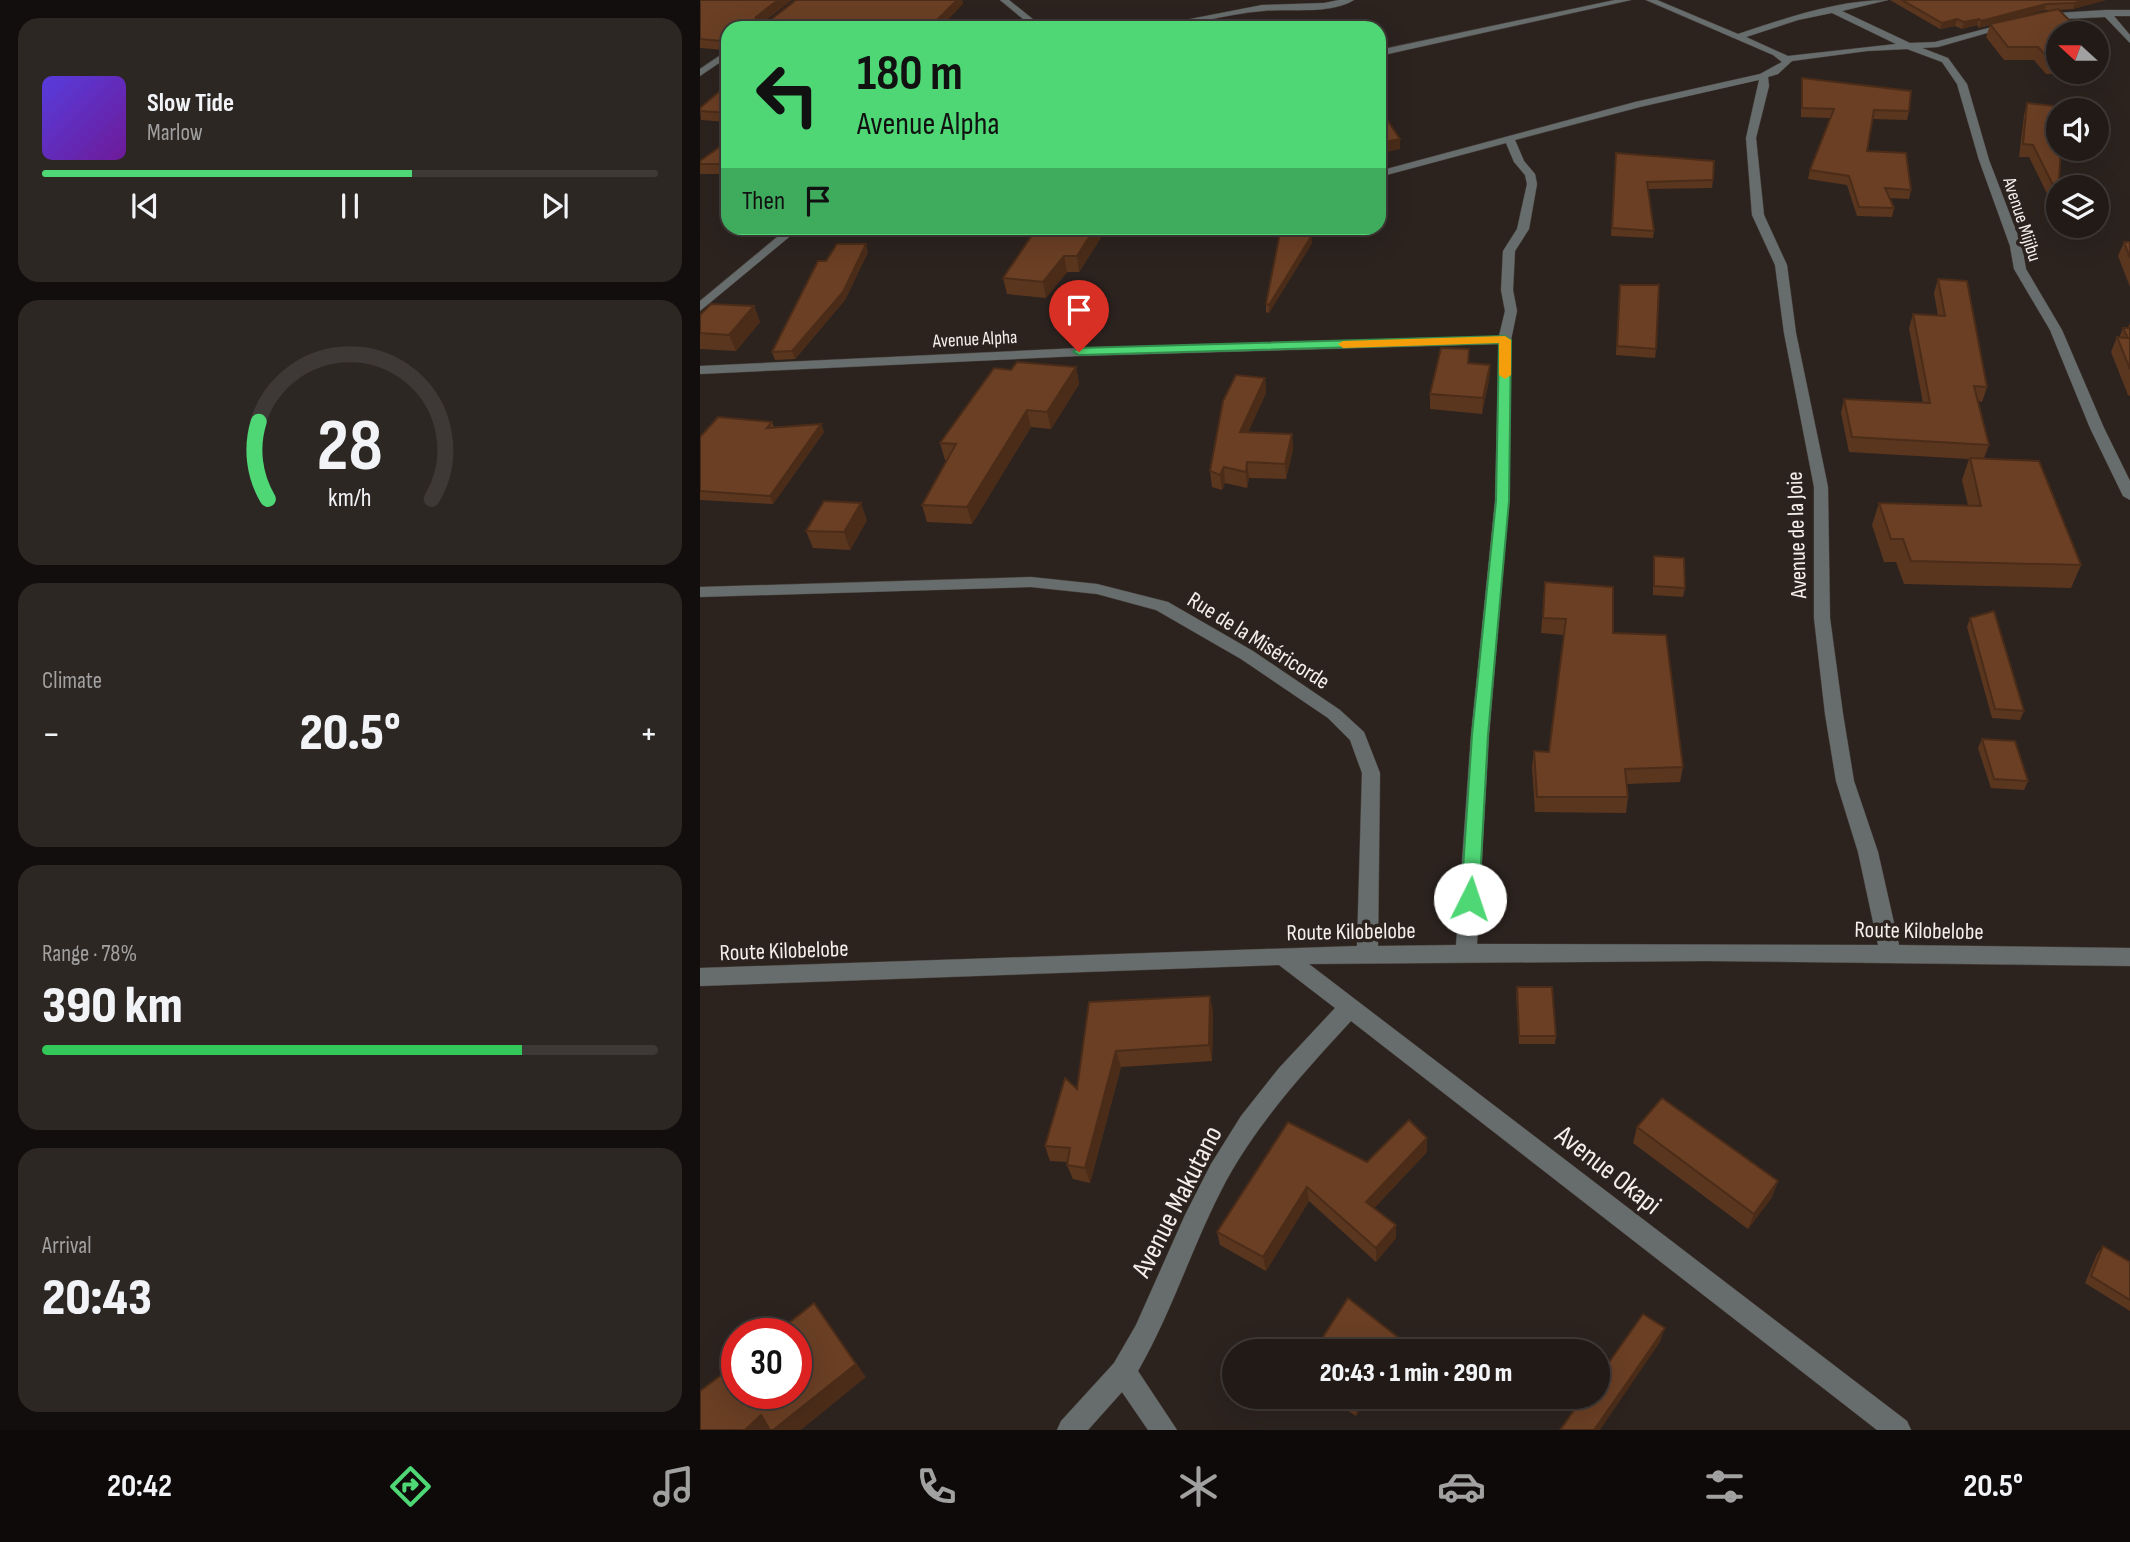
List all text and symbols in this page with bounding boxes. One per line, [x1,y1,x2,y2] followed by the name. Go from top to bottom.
[2046,21,2109,84] north arrow
[2046,21,2109,238] map controls
[857,45,963,104] text: 180 m
[742,49,833,140] icon: left
[147,88,234,119] text: Slow Tide
[2046,98,2109,161] button: sound
[857,105,1000,144] text: Avenue Alpha
[147,119,203,147] text: Marlow
[1997,174,2046,264] street label: Avenue Mijibu
[2046,175,2109,238] button: layers
[799,182,837,220] icon: arrive
[742,186,785,217] text: Then
[126,187,164,225] icon: previous
[331,187,369,225] icon: pause
[536,187,574,225] icon: next
[1049,280,1109,352] pin
[1060,291,1098,329] icon: arrive
[931,326,1018,353] street label: Avenue Alpha
[317,403,383,491] text: 28
[1781,471,1813,600] street label: Avenue de la Joie
[328,482,372,513] text: km/h
[1182,586,1335,696] street label: Rue de la Miséricorde
[42,667,102,695] text: Climate
[299,702,401,765] text: 20.5°
[42,712,61,757] text: −
[639,712,658,757] text: +
[1433,862,1507,936] position arrow
[1854,916,1984,946] street label: Route Kilobelobe
[1286,917,1416,947] street label: Route Kilobelobe
[719,935,849,967] street label: Route Kilobelobe
[42,940,137,968] text: Range · 78%
[42,975,183,1038] text: 390 km
[1548,1118,1667,1222] street label: Avenue Okapi
[1125,1120,1230,1284] street label: Avenue Makutano
[42,1232,91,1260] text: Arrival
[42,1267,152,1330] text: 20:43
[721,1318,812,1409] speed limit sign: 30
[1320,1358,1512,1389] text: 20:43 · 1 min · 290 m
[386,1462,435,1511] icon: directions
[649,1462,698,1511] icon: music
[912,1462,961,1511] icon: phone
[1174,1462,1223,1511] icon: climate
[1437,1462,1486,1511] icon: car
[1700,1462,1749,1511] icon: filters
[107,1467,172,1506] text: 20:42
[1963,1467,2023,1506] text: 20.5°

